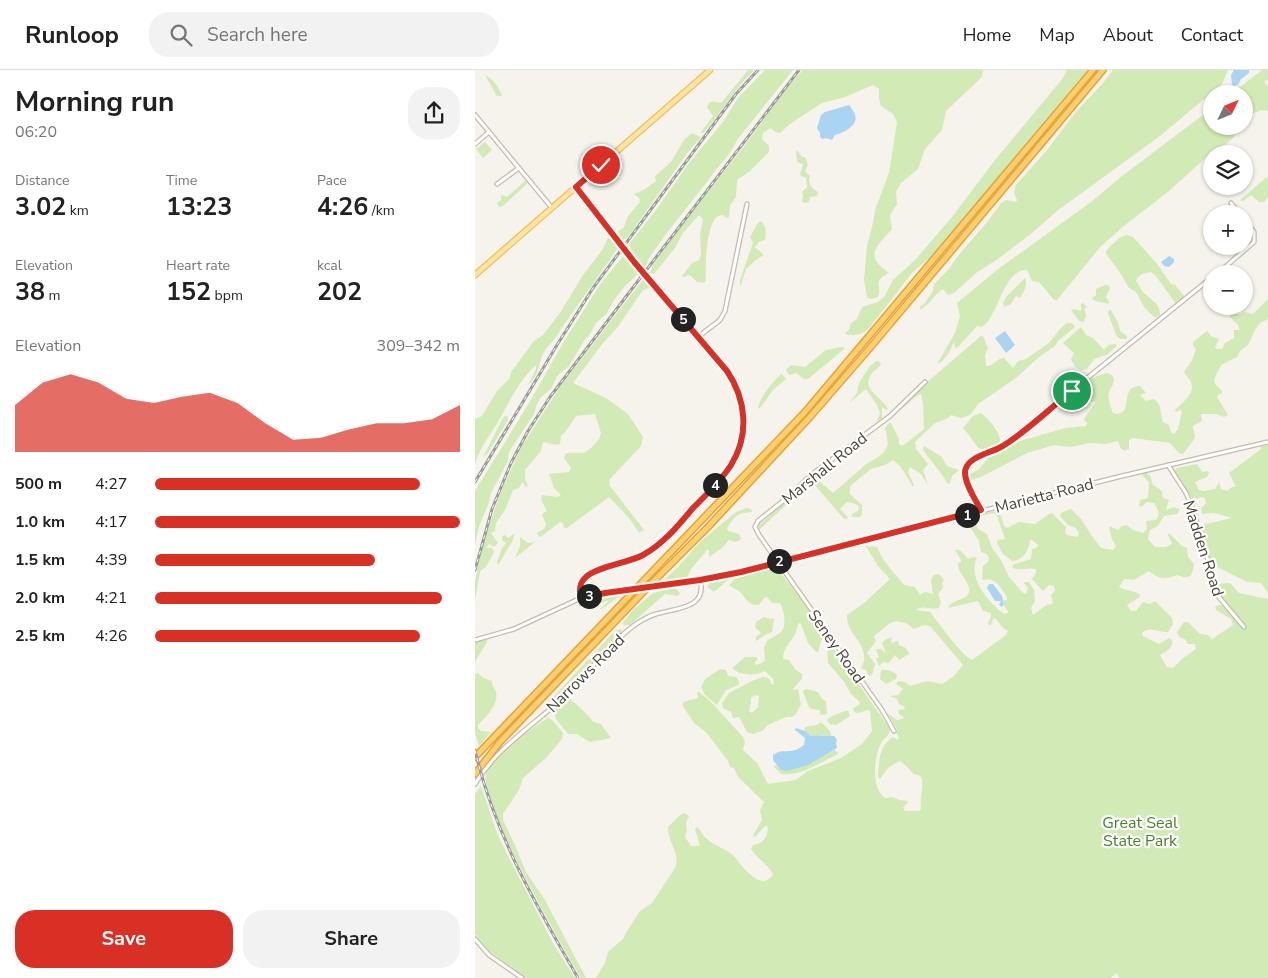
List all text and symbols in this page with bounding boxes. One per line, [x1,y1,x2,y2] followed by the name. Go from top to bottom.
[149,12,499,57] search box
[25,19,119,51] text: Runloop
[167,21,195,49] icon: search
[207,22,308,48] text: Search here
[963,23,1011,47] text: Home
[1039,23,1075,47] text: Map
[1103,23,1153,47] text: About
[1181,23,1243,47] text: Contact
[15,83,174,121] text: Morning run
[1203,85,1253,135] north arrow
[1203,85,1253,315] map controls
[408,87,460,139] button: share
[15,121,57,143] text: 06:20
[580,144,622,186] pin
[1203,145,1253,195] button: layers
[587,151,615,179] icon: check
[15,171,69,190] text: Distance
[166,171,197,190] text: Time
[317,171,347,190] text: Pace
[15,190,66,224] text: 3.02
[166,190,232,224] text: 13:23
[317,190,368,224] text: 4:26
[66,201,89,220] text: km
[368,201,395,220] text: /km
[1203,205,1253,255] button: +
[15,256,73,275] text: Elevation
[166,256,230,275] text: Heart rate
[317,256,342,275] text: kcal
[1203,265,1253,315] button: −
[15,275,45,309] text: 38
[166,275,211,309] text: 152
[317,275,362,309] text: 202
[45,286,61,305] text: m
[211,286,243,305] text: bpm
[671,306,695,332] pin: 5
[679,310,688,329] text: 5
[15,335,81,357] text: Elevation
[377,335,460,357] text: 309–342 m
[1051,370,1093,412] pin
[1058,377,1086,405] icon: arrive
[777,428,872,510] street label: Marshall Road
[703,472,727,498] pin: 4
[15,473,62,495] text: 500 m
[95,473,127,495] text: 4:27
[993,473,1096,519] street label: Marietta Road
[711,476,720,495] text: 4
[1177,497,1229,599] street label: Madden Road
[955,502,979,528] pin: 1
[963,506,972,525] text: 1
[15,511,65,533] text: 1.0 km
[95,511,127,533] text: 4:17
[767,548,791,574] pin: 2
[15,549,65,571] text: 1.5 km
[95,549,127,571] text: 4:39
[775,552,784,571] text: 2
[577,584,601,608] pin: 3
[15,587,65,609] text: 2.0 km
[95,587,127,609] text: 4:21
[585,587,594,606] text: 3
[803,605,870,688] street label: Seney Road
[15,625,65,647] text: 2.5 km
[95,625,127,647] text: 4:26
[542,630,630,718] street label: Narrows Road
[1102,812,1178,852] park label: Great Seal State Park
[15,910,233,968] button: Save
[243,910,460,968] button: Share

